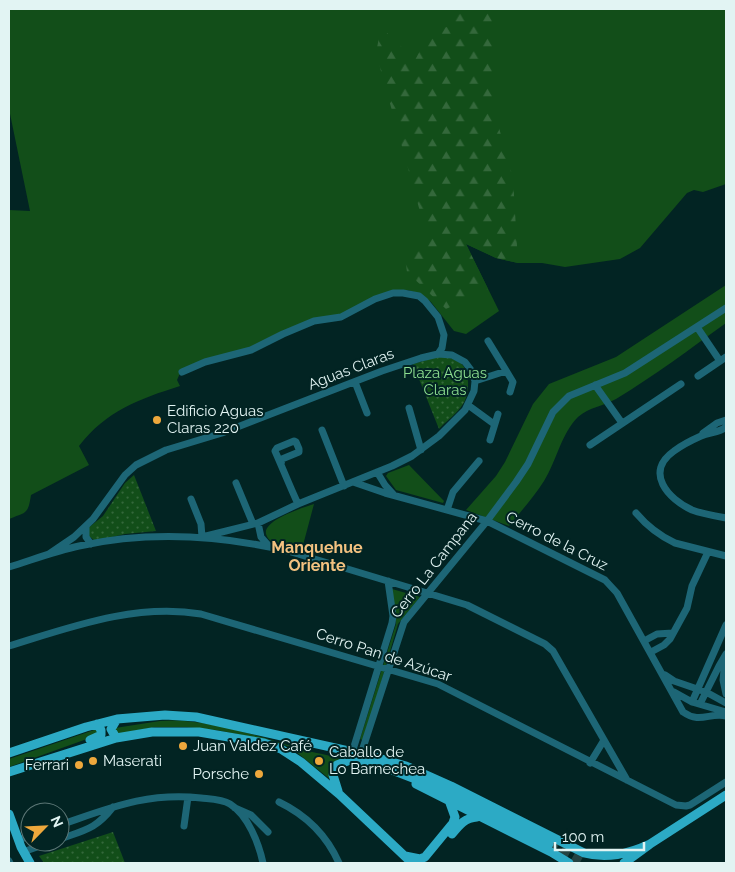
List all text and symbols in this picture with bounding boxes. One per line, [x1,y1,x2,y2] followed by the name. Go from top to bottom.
[306,344,396,394] street label: Aguas Claras
[403,364,487,399] park label: Plaza Aguas Claras
[167,402,263,437] place label: Edificio Aguas Claras 220
[151,414,163,426] marker: Edificio Aguas Claras 220
[387,508,481,622] street label: Cerro La Campana
[503,508,611,574] street label: Cerro de la Cruz
[271,538,363,575] district label: Manquehue Oriente
[314,625,455,686] street label: Cerro Pan de Azúcar
[193,737,312,755] place label: Juan Valdez Café
[177,740,189,752] marker: Juan Valdez Café
[329,743,425,778] place label: Caballo de Lo Barnechea
[103,752,162,770] place label: Maserati
[87,755,99,767] marker: Maserati
[313,755,325,767] marker: Caballo de Lo Barnechea
[25,756,69,774] place label: Ferrari
[73,759,85,771] marker: Ferrari
[193,765,249,783] place label: Porsche
[253,768,265,780] marker: Porsche
[20,802,70,852] north arrow
[47,814,66,830] text: N
[555,820,644,852] scale bar
[562,828,604,846] text: 100 m

